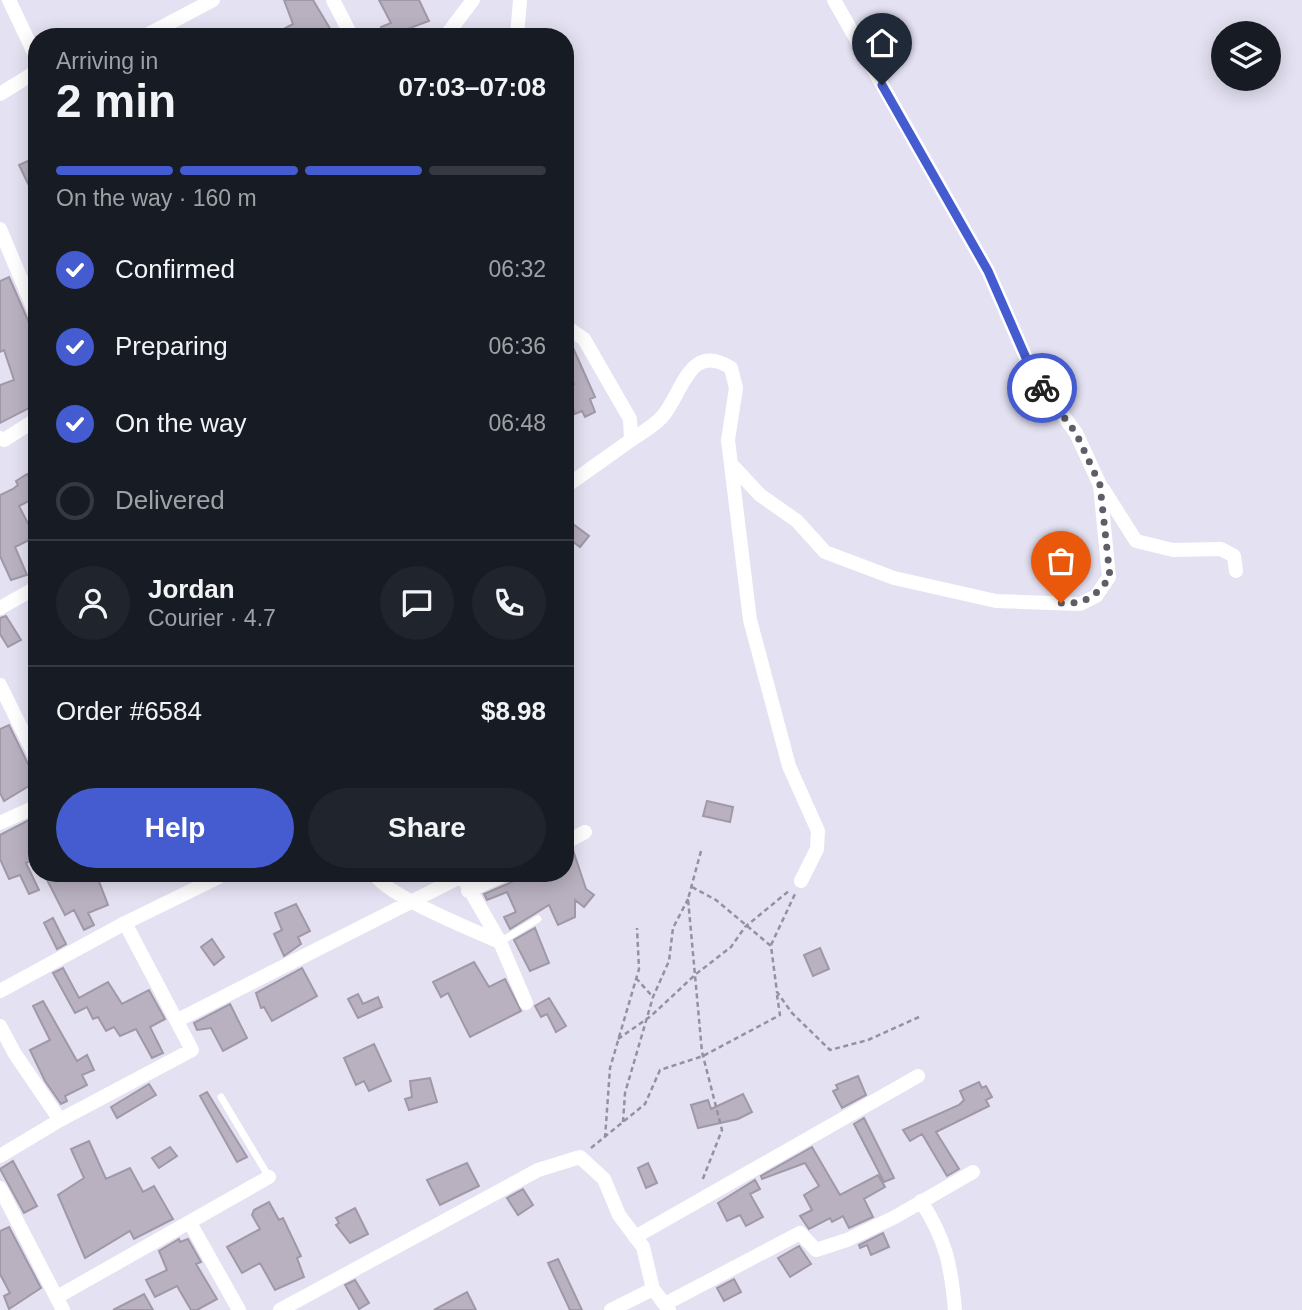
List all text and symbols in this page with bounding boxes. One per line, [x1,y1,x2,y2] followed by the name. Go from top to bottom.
[852,13,912,85] pin
[1211,21,1281,91] map controls
[1211,21,1281,91] button: layers
[863,24,901,62] icon: home
[56,48,158,74] text: Arriving in
[399,72,546,102] text: 07:03–07:08
[56,75,176,127] text: 2 min
[56,185,257,211] text: On the way · 160 m
[56,251,94,289] icon: check
[115,254,235,284] text: Confirmed
[488,256,546,282] text: 06:32
[56,328,94,366] icon: check
[115,331,228,361] text: Preparing
[488,333,546,359] text: 06:36
[1007,353,1077,423] courier
[1023,369,1061,407] icon: bike
[56,405,94,443] icon: check
[115,408,247,438] text: On the way
[488,410,546,436] text: 06:48
[115,485,225,515] text: Delivered
[1031,531,1091,603] pin
[1042,542,1080,580] icon: bag
[56,566,130,640] button: person
[380,566,454,640] button: chat
[472,566,546,640] button: phone
[148,574,235,604] text: Jordan
[148,605,276,631] text: Courier · 4.7
[56,696,202,726] text: Order #6584
[481,696,546,726] text: $8.98
[56,788,294,868] button: Help
[308,788,546,868] button: Share

